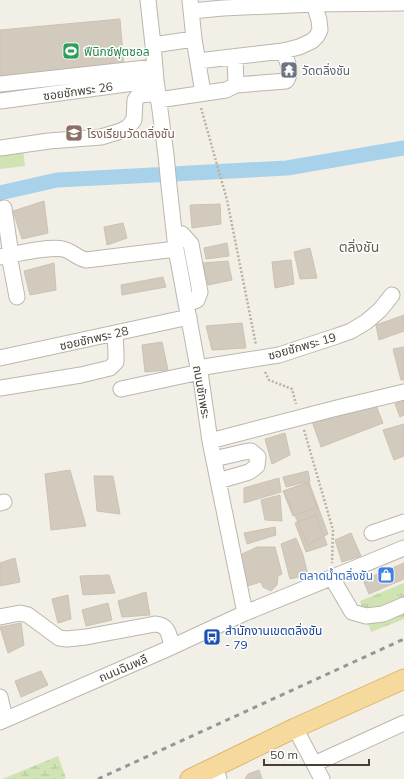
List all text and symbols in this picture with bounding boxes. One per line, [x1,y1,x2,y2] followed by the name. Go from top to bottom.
[61,41,81,61] sports icon: ฟีนิกซ์ฟุตซอล
[84,44,150,59] place label: ฟีนิกซ์ฟุตซอล
[279,60,299,80] temple icon: วัดตลิ่งชัน
[302,62,350,78] place label: วัดตลิ่งชัน
[42,79,114,103] street label: ซอยชักพระ 26
[64,123,84,143] school or university icon: โรงเรียนวัดตลิ่งชัน
[87,125,175,141] place label: โรงเรียนวัดตลิ่งชัน
[339,238,379,256] district label: ตลิ่งชัน
[58,323,130,353] street label: ซอยชักพระ 28
[266,329,338,363] street label: ซอยชักพระ 19
[190,364,214,420] street label: ถนนชักพระ
[376,565,396,585] shop icon: ตลาดน้ำตลิ่งชัน
[299,567,373,583] place label: ตลาดน้ำตลิ่งชัน
[225,622,322,652] place label: สำนักงานเขตตลิ่งชัน - 79
[202,627,222,647] bus stop icon: สำนักงานเขตตลิ่งชัน - 79
[96,651,150,685] street label: ถนนฉิมพลี
[264,741,369,767] scale bar
[270,747,298,762] text: 50 m

